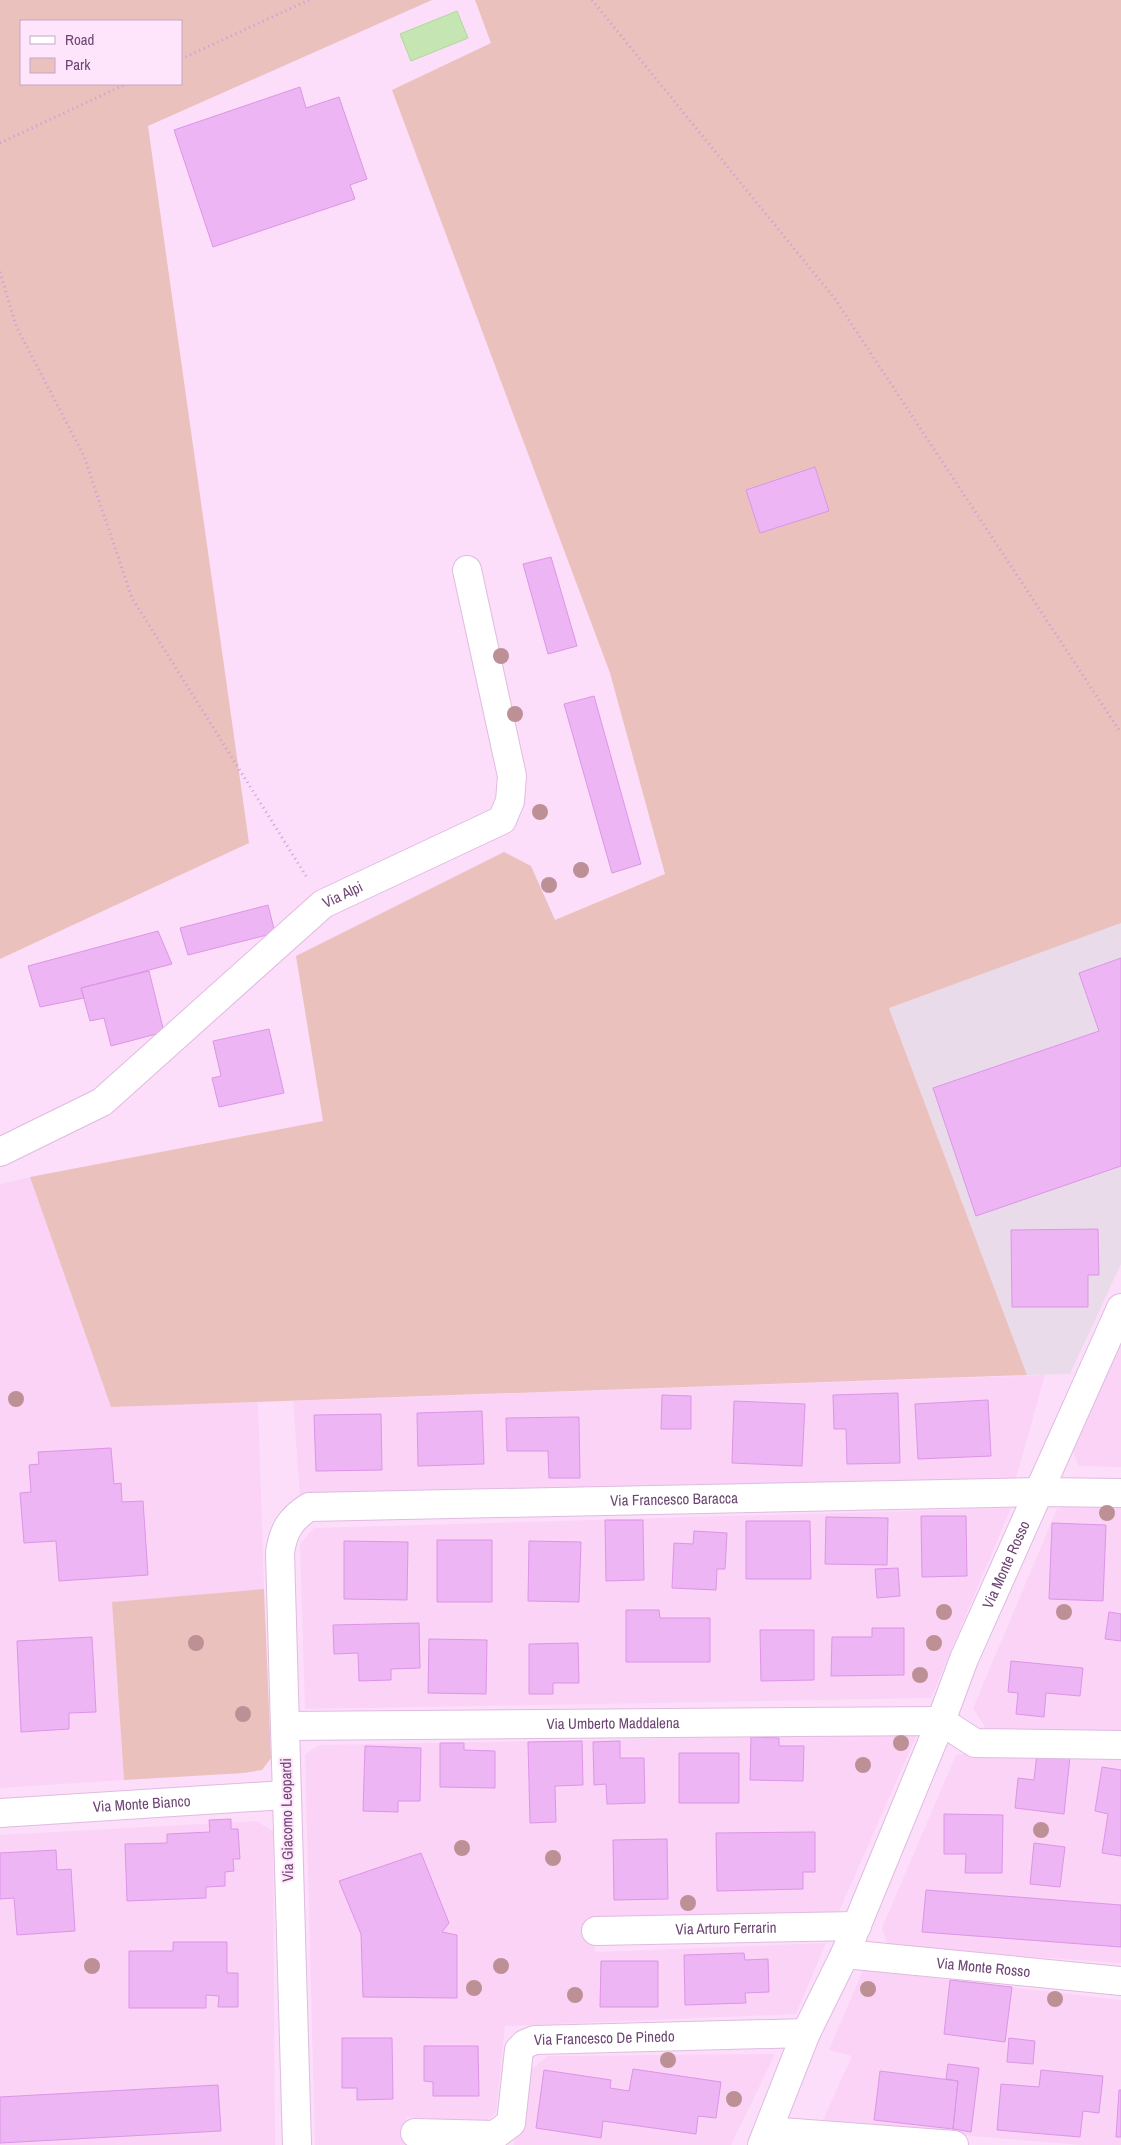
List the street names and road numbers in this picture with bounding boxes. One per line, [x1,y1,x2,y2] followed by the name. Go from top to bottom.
[319,876,366,913] street label: Via Alpi
[610,1487,738,1511] street label: Via Francesco Baracca
[977,1517,1035,1612] street label: Via Monte Rosso
[546,1712,680,1734] street label: Via Umberto Maddalena
[275,1758,298,1882] street label: Via Giacomo Leopardi
[92,1790,191,1817] street label: Via Monte Bianco
[675,1917,777,1939] street label: Via Arturo Ferrarin
[935,1952,1031,1982] street label: Via Monte Rosso
[534,2025,675,2050] street label: Via Francesco De Pinedo

